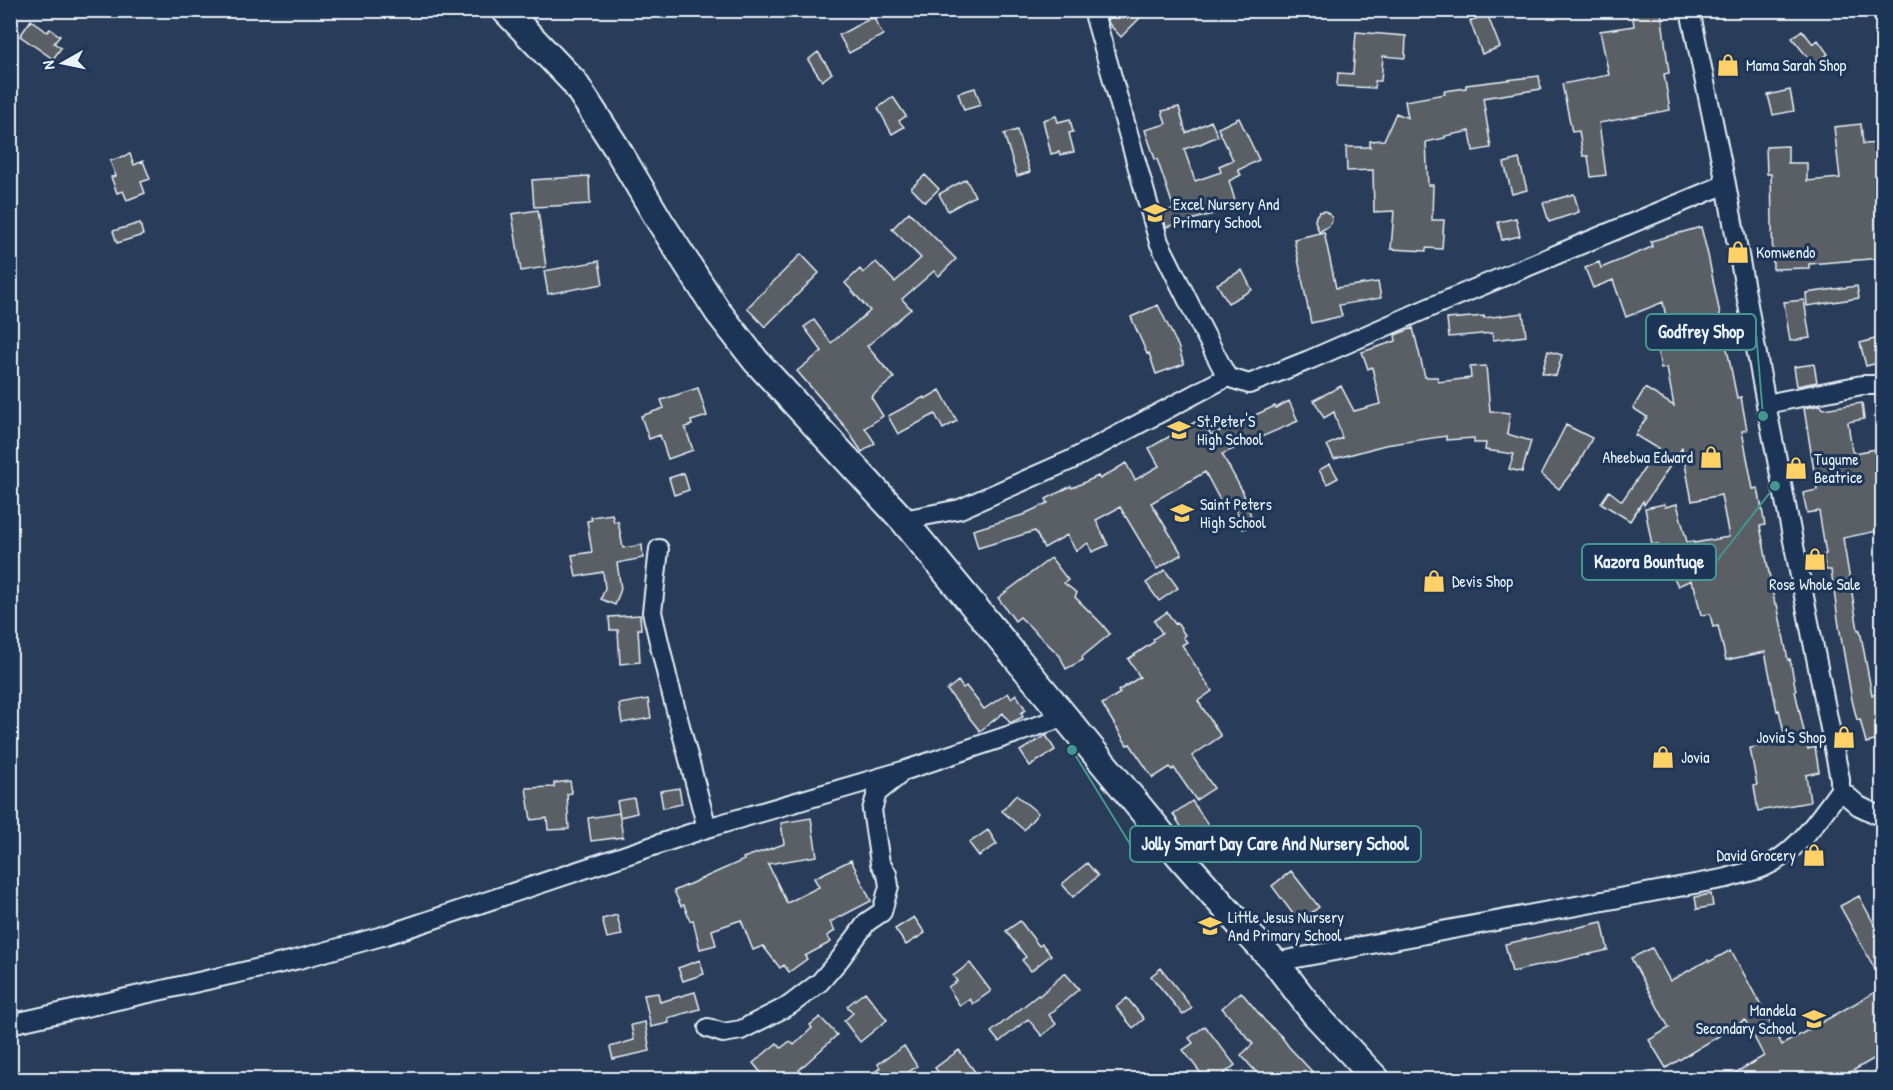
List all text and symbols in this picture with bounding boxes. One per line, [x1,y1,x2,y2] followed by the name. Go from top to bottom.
[33,33,93,93] north arrow
[1715,52,1741,78] shop icon: Mama Sarah Shop
[1746,54,1847,76] place label: Mama Sarah Shop
[37,59,60,71] text: N
[1173,193,1279,233] place label: Excel Nursery And Primary School
[1142,200,1168,226] school or university icon: Excel Nursery And Primary School
[1725,239,1751,265] shop icon: Komwendo
[1756,241,1816,263] place label: Komwendo
[1646,314,1756,350] callout: Godfrey Shop
[1658,319,1744,345] text: Godfrey Shop
[1197,410,1264,450] place label: St.Peter'S High School
[1166,417,1192,443] school or university icon: St.Peter'S High School
[1698,444,1724,470] shop icon: Aheebwa Edward
[1602,446,1693,468] place label: Aheebwa Edward
[1814,448,1863,488] place label: Tugume Beatrice
[1783,455,1809,481] shop icon: Tugume Beatrice
[1200,493,1272,533] place label: Saint Peters High School
[1169,500,1195,526] school or university icon: Saint Peters High School
[1582,544,1716,580] callout: Kazora Bountuqe
[1802,546,1828,572] shop icon: Rose Whole Sale
[1594,549,1705,575] text: Kazora Bountuqe
[1421,568,1447,594] shop icon: Devis Shop
[1452,570,1513,592] place label: Devis Shop
[1769,573,1861,595] place label: Rose Whole Sale
[1831,724,1857,750] shop icon: Jovia'S Shop
[1756,726,1826,748] place label: Jovia'S Shop
[1650,744,1676,770] shop icon: Jovia
[1681,746,1710,768] place label: Jovia
[1130,826,1421,862] callout: Jolly Smart Day Care And Nursery School
[1141,831,1410,857] text: Jolly Smart Day Care And Nursery School
[1801,842,1827,868] shop icon: David Grocery
[1716,844,1796,866] place label: David Grocery
[1228,906,1344,946] place label: Little Jesus Nursery And Primary School
[1197,913,1223,939] school or university icon: Little Jesus Nursery And Primary School
[1696,999,1797,1039] place label: Mandela Secondary School
[1801,1006,1827,1032] school or university icon: Mandela Secondary School

